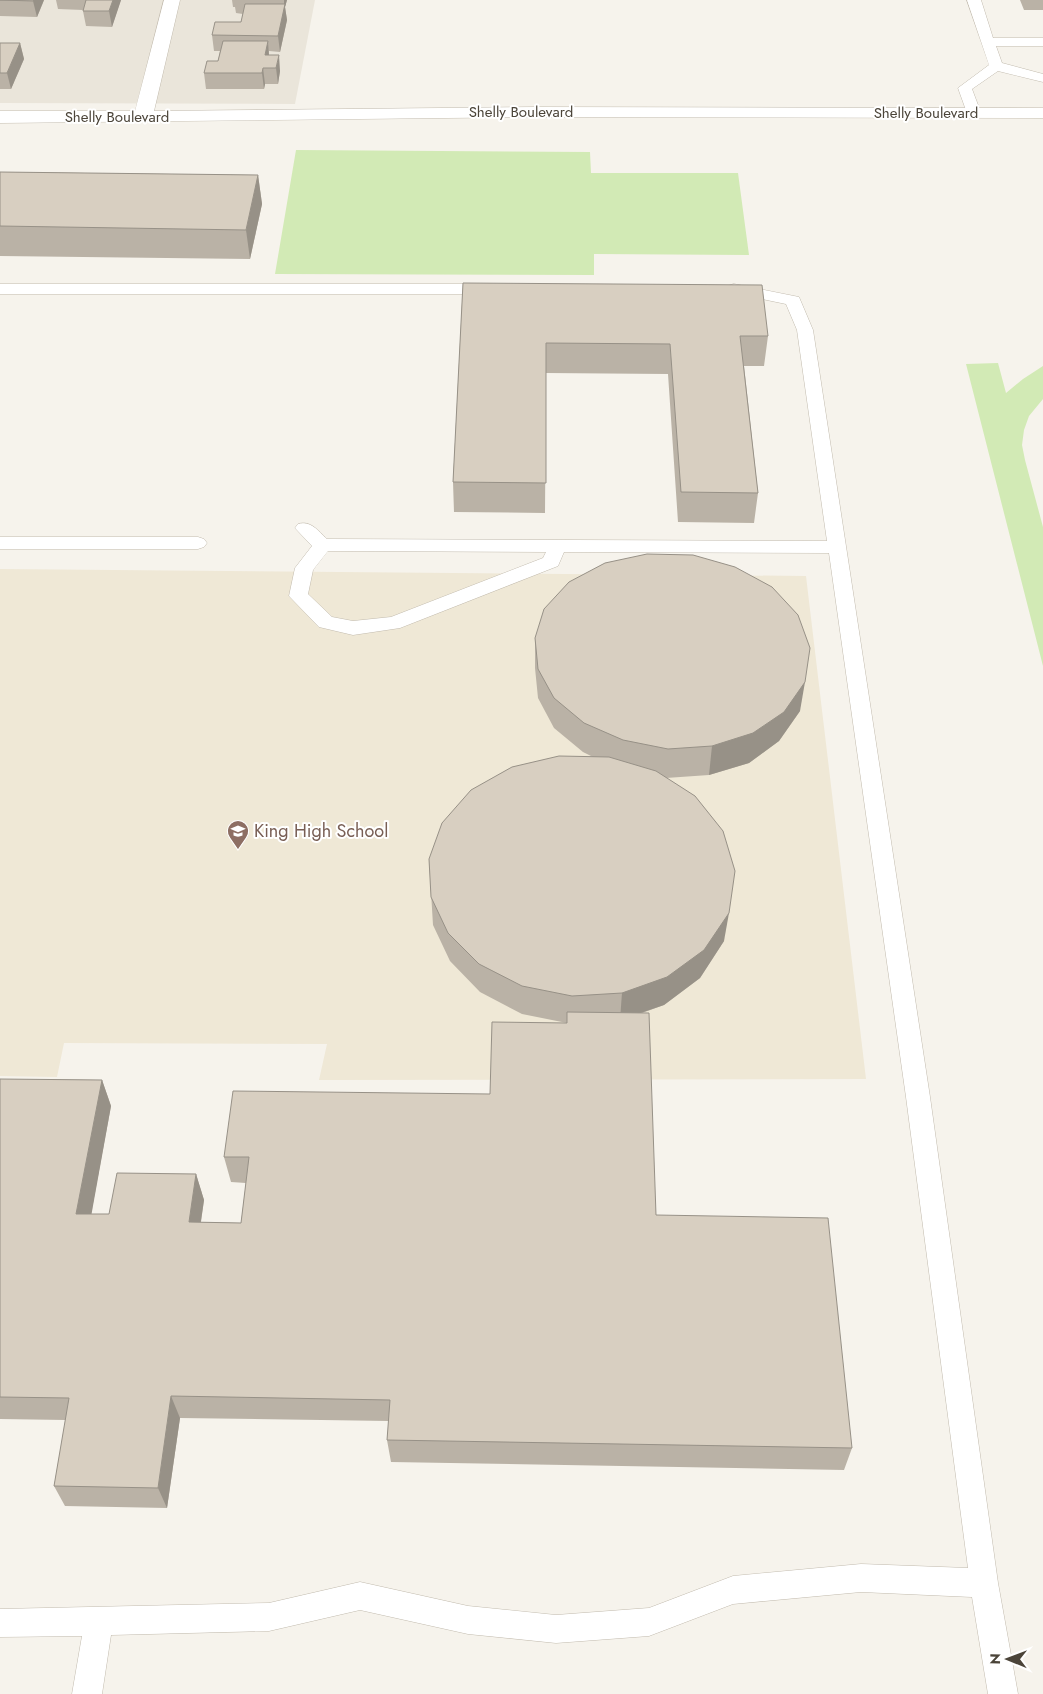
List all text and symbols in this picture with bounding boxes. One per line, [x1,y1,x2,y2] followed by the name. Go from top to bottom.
[469,101,573,123] street label: Shelly Boulevard
[874,102,978,124] street label: Shelly Boulevard
[65,106,169,128] street label: Shelly Boulevard
[254,818,388,844] place label: King High School
[226,819,250,850] school or university icon: King High School
[983,1634,1033,1684] north arrow
[985,1653,1005,1665] text: N

